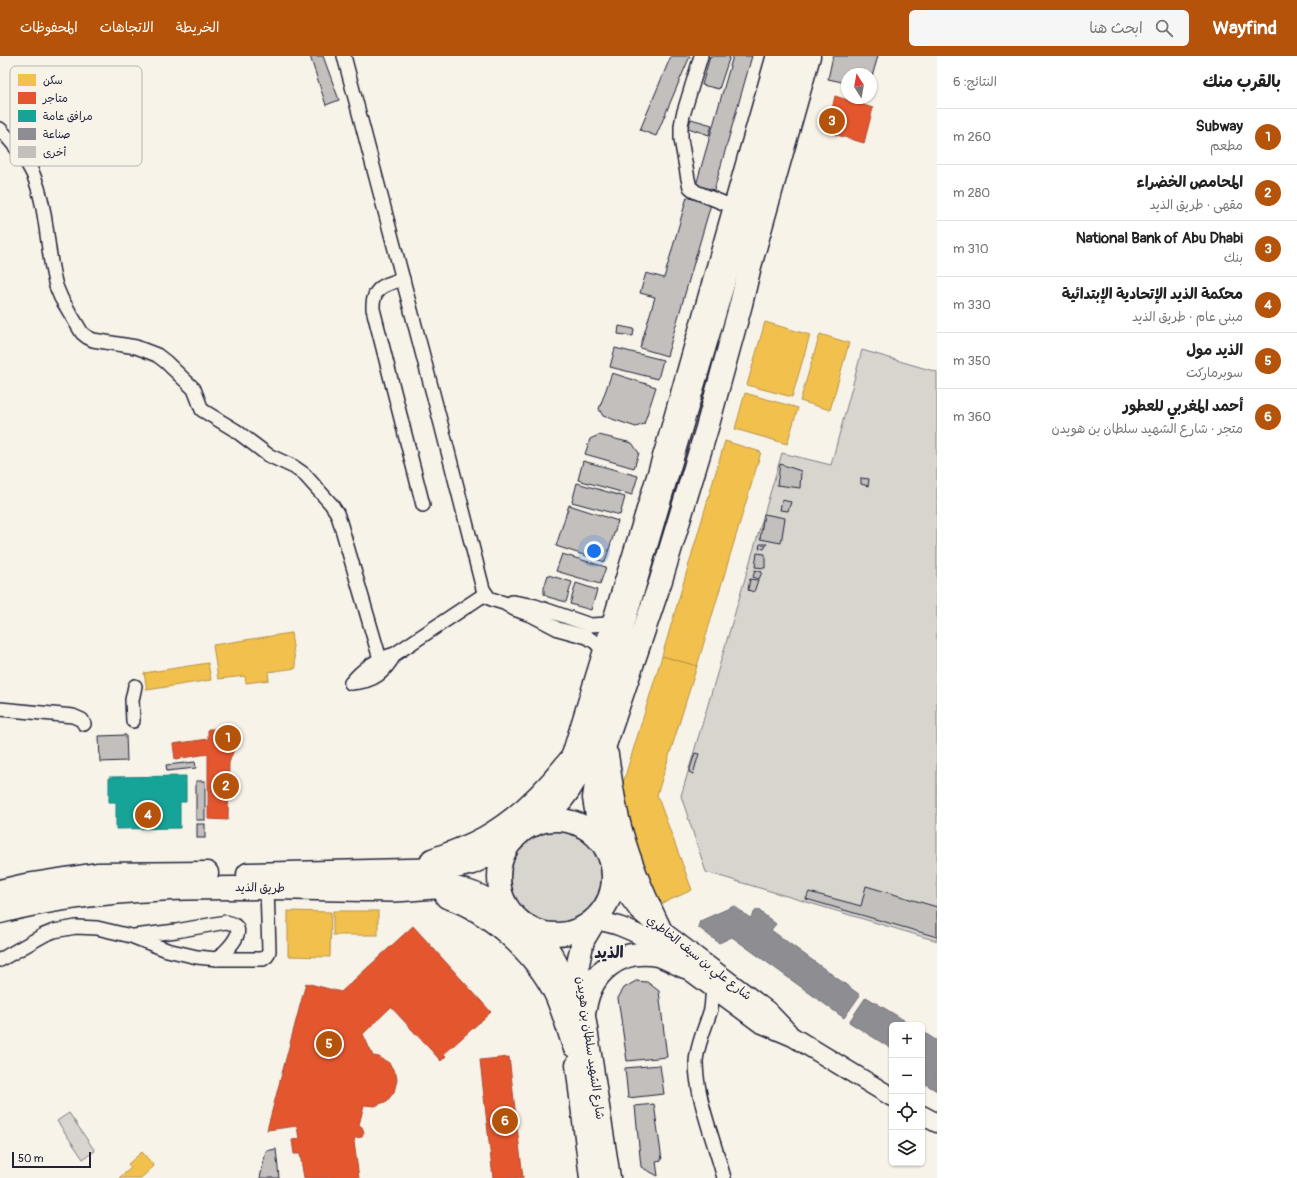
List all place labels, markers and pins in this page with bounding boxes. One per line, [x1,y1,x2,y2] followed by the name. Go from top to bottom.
[819,106,845,136] pin: 3
[215,723,241,753] pin: 1
[213,771,239,801] pin: 2
[135,800,161,830] pin: 4
[316,1029,342,1059] pin: 5
[492,1106,518,1136] pin: 6

